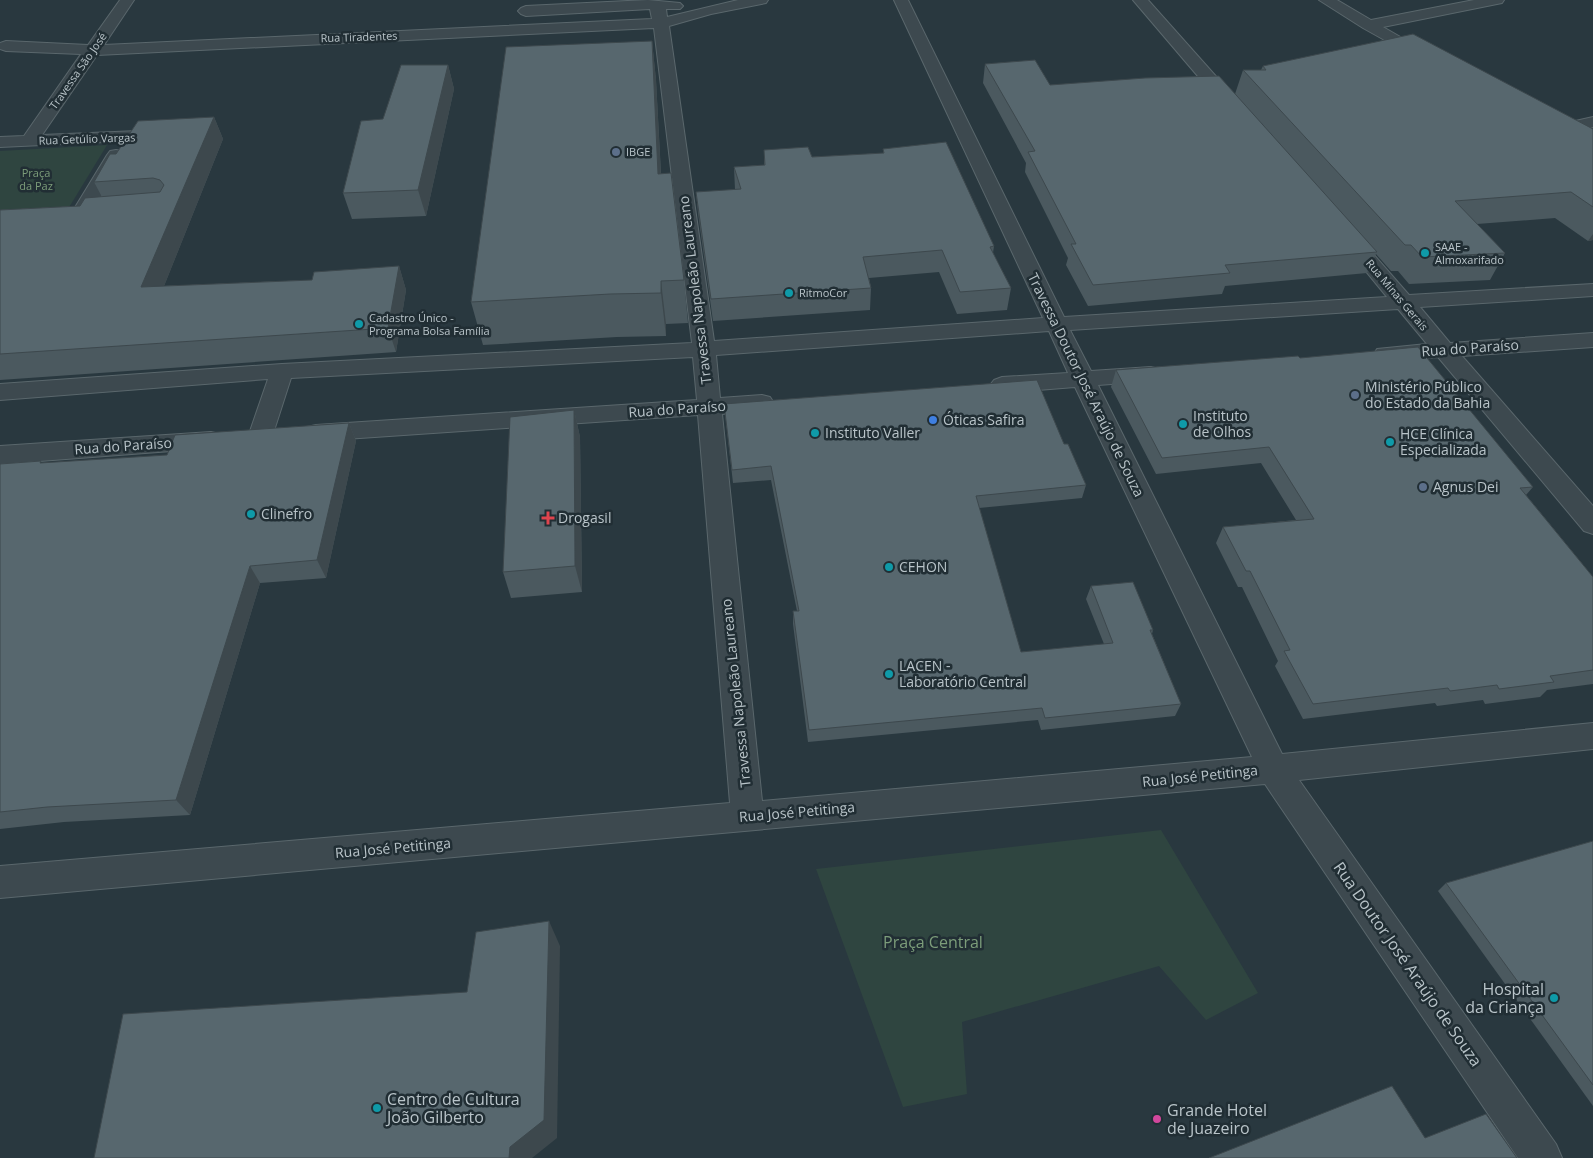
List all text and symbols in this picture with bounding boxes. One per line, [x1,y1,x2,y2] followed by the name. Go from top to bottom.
[320,28,398,45] street label: Rua Tiradentes
[46,29,110,112] street label: Travessa São José
[38,129,136,148] street label: Rua Getúlio Vargas
[626,144,650,159] place label: IBGE
[610,146,622,158] marker: IBGE
[19,165,53,193] park label: Praça da Paz
[674,195,715,385] street label: Travessa Napoleão Laureano
[1435,239,1504,267] place label: SAAE - Almoxarifado
[1419,247,1431,259] marker: SAAE - Almoxarifado
[1363,256,1432,334] street label: Rua Minas Gerais
[1024,270,1149,500] street label: Travessa Doutor José Araújo de Souza
[799,285,848,300] place label: RitmoCor
[783,287,795,299] marker: RitmoCor
[369,310,490,338] place label: Cadastro Único - Programa Bolsa Família
[353,318,365,330] marker: Cadastro Único - Programa Bolsa Família
[1421,335,1519,360] street label: Rua do Paraíso
[1365,377,1490,412] place label: Ministério Público do Estado da Bahia
[1349,389,1361,401] marker: Ministério Público do Estado da Bahia
[628,396,726,421] street label: Rua do Paraíso
[1193,406,1251,441] place label: Instituto de Olhos
[943,410,1024,429] place label: Óticas Safira
[927,414,939,426] marker: Óticas Safira
[1177,418,1189,430] marker: Instituto de Olhos
[825,423,920,442] place label: Instituto Valler
[1400,424,1487,459] place label: HCE Clínica Especializada
[809,427,821,439] marker: Instituto Valler
[74,433,172,458] street label: Rua do Paraíso
[1384,436,1396,448] marker: HCE Clínica Especializada
[1433,477,1499,496] place label: Agnus Dei
[1417,481,1429,493] marker: Agnus Dei
[261,504,312,523] place label: Clinefro
[245,508,257,520] marker: Clinefro
[558,508,611,527] place label: Drogasil
[542,512,554,524] marker: Drogasil
[899,557,947,576] place label: CEHON
[883,561,895,573] marker: CEHON
[716,598,755,788] street label: Travessa Napoleão Laureano
[899,656,1027,691] place label: LACEN - Laboratório Central
[883,668,895,680] marker: LACEN - Laboratório Central
[1141,760,1259,791] street label: Rua José Petitinga
[738,797,856,826] street label: Rua José Petitinga
[334,833,452,862] street label: Rua José Petitinga
[1329,857,1487,1071] street label: Rua Doutor José Araújo de Souza
[883,931,983,953] park label: Praça Central
[1465,978,1544,1018] place label: Hospital da Criança
[1548,992,1560,1004] marker: Hospital da Criança
[385,1088,520,1128] place label: Centro de Cultura João Gilberto
[1167,1099,1267,1139] place label: Grande Hotel de Juazeiro
[371,1102,383,1114] marker: Centro de Cultura João Gilberto
[1151,1113,1163,1125] marker: Grande Hotel de Juazeiro

